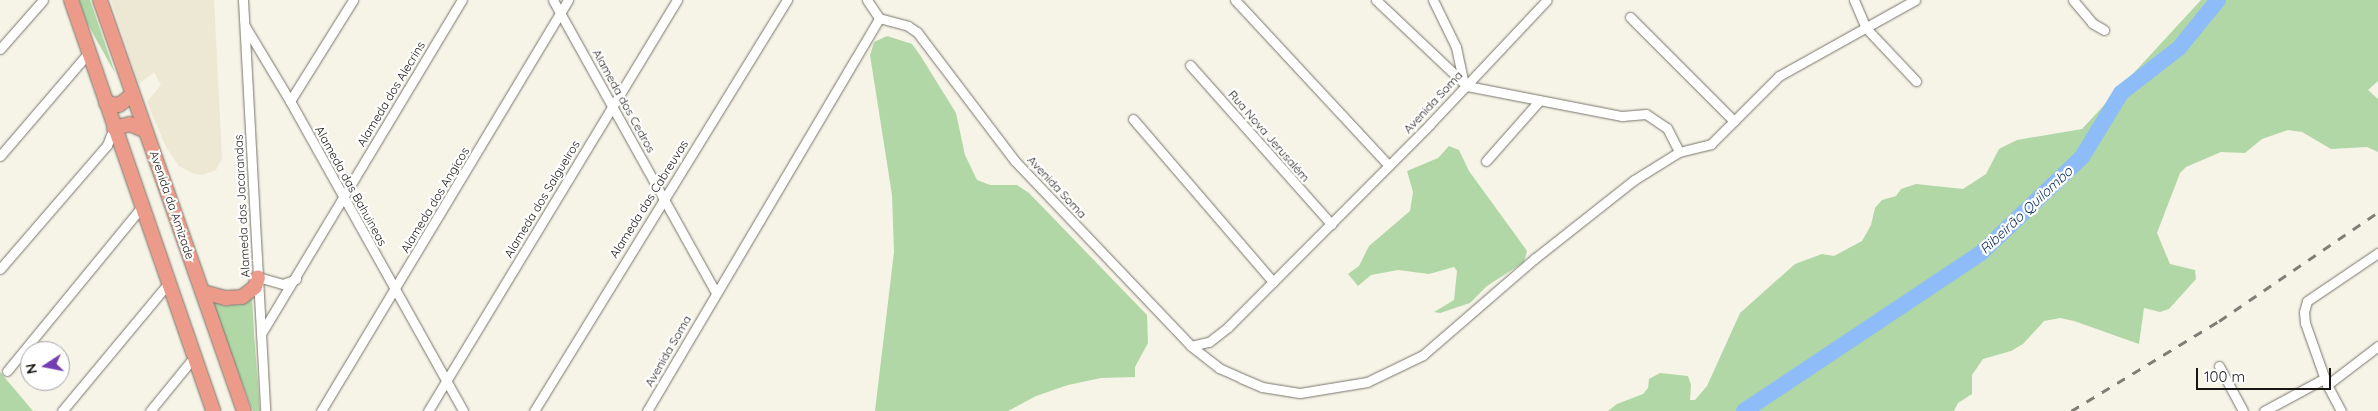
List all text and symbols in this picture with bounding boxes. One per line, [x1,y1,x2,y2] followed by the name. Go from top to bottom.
[354,39,428,149] street label: Alameda dos Alecrins
[590,47,658,155] street label: Alameda dos Cedros
[1400,68,1466,136] street label: Avenida Soma
[1225,87,1313,185] street label: Rua Nova Jerusalém
[312,124,390,248] street label: Alameda das Bahuineas
[231,134,253,278] street label: Alameda dos Jacarandas
[607,137,691,261] street label: Alameda das Cabreuvas
[501,138,583,260] street label: Alameda dos Salgueiros
[398,145,472,255] street label: Alameda dos Angicos
[147,149,197,261] street label: Avenida da Amizade
[1024,153,1090,221] street label: Avenida Soma
[1976,163,2076,257] water label: Ribeirão Quilombo
[642,313,694,389] street label: Avenida Soma
[20,341,70,391] north arrow
[2198,358,2333,390] scale bar
[21,362,41,375] text: N
[2204,367,2245,386] text: 100 m

